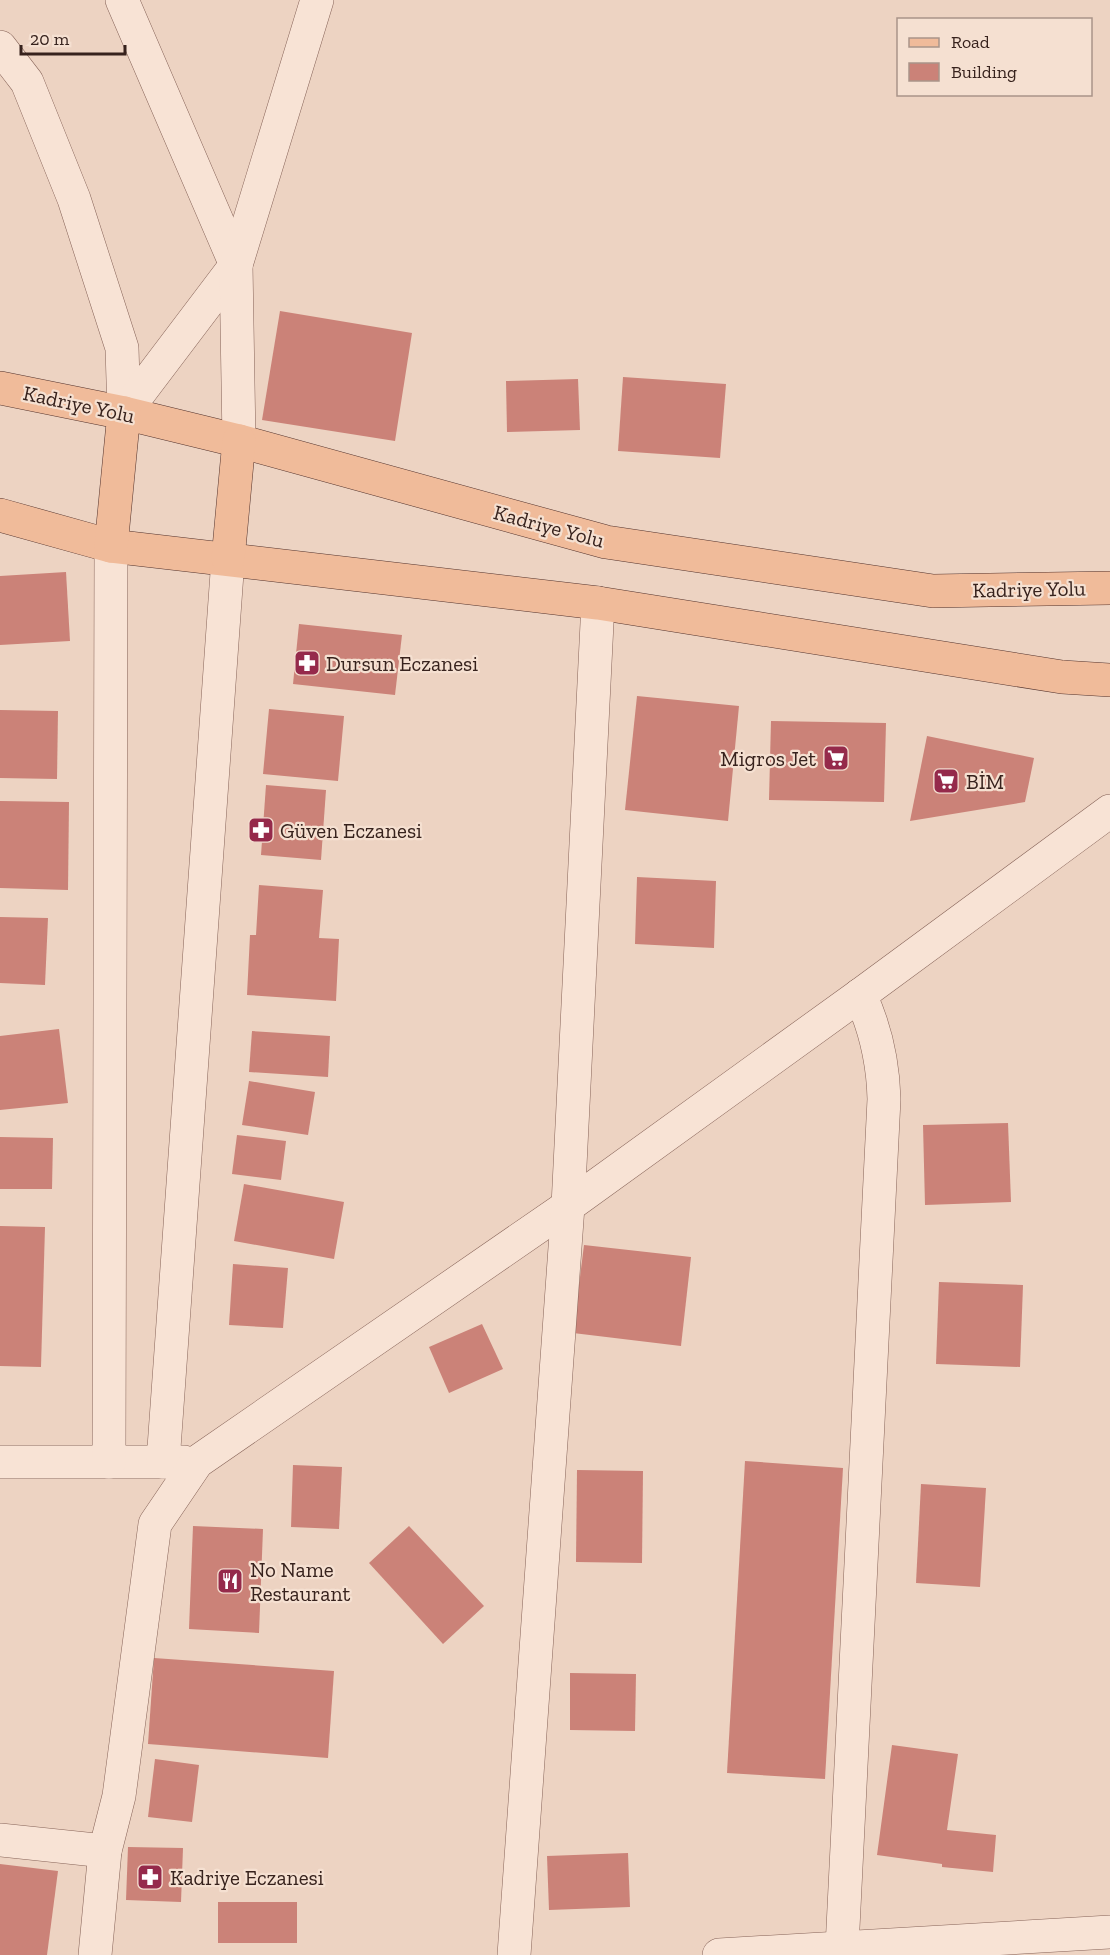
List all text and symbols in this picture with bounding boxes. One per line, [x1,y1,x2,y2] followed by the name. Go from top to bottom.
[21,18,124,56] scale bar
[897,18,1092,96] legend
[30,28,70,50] text: 20 m
[951,31,990,53] text: Road
[951,61,1017,83] text: Building
[21,380,137,428] street label: Kadriye Yolu
[491,499,607,553] street label: Kadriye Yolu
[972,576,1086,602] street label: Kadriye Yolu
[292,648,322,678] pharmacy icon: Dursun Eczanesi
[326,651,478,676] place label: Dursun Eczanesi
[821,743,851,773] supermarket icon: Migros Jet
[720,746,816,771] place label: Migros Jet
[931,766,961,796] supermarket icon: BİM
[966,769,1004,794] place label: BİM
[246,815,276,845] pharmacy icon: Güven Eczanesi
[280,818,422,843] place label: Güven Eczanesi
[250,1557,350,1606] place label: No Name Restaurant
[215,1566,245,1596] restaurant icon: No Name Restaurant
[135,1862,165,1892] pharmacy icon: Kadriye Eczanesi
[170,1865,324,1890] place label: Kadriye Eczanesi

